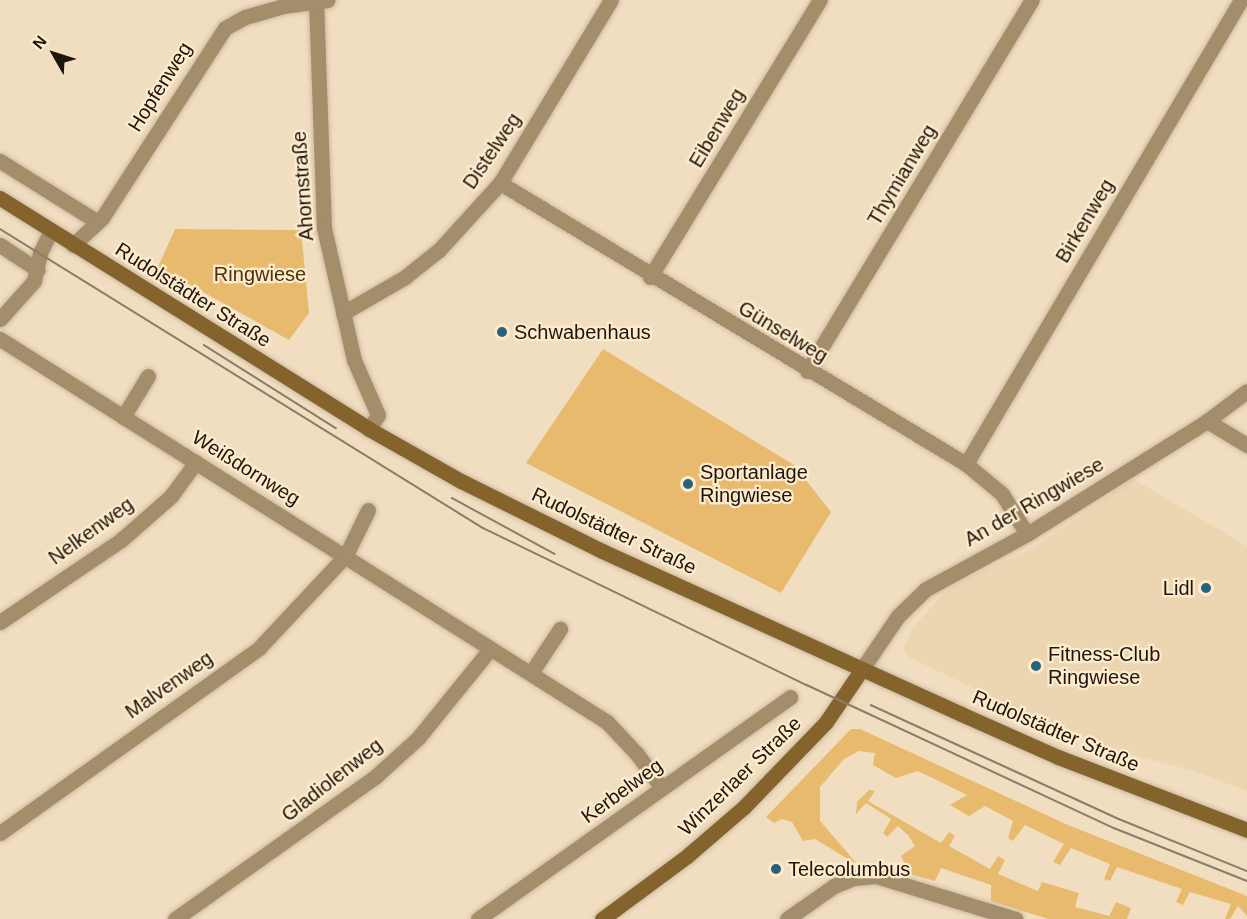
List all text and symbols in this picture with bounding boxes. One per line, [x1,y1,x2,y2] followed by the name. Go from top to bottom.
[24,24,84,84] north arrow
[29,33,50,52] text: N
[123,38,197,136] street label: Hopfenweg
[684,84,750,172] street label: Eibenweg
[458,108,526,194] street label: Distelweg
[863,120,941,230] street label: Thymianweg
[287,130,319,242] street label: Ahornstraße
[1051,175,1119,267] street label: Birkenweg
[111,237,275,353] street label: Rudolstädter Straße
[214,262,306,286] park label: Ringwiese
[734,296,832,368] street label: Günselweg
[514,320,651,344] place label: Schwabenhaus
[495,325,509,339] marker: Schwabenhaus
[187,425,305,511] street label: Weißdornweg
[960,452,1108,552] street label: An der Ringwiese
[700,460,808,507] place label: Sportanlage Ringwiese
[681,477,695,491] marker: Sportanlage Ringwiese
[528,482,700,580] street label: Rudolstädter Straße
[44,492,138,570] street label: Nelkenweg
[1163,576,1194,600] place label: Lidl
[1199,581,1213,595] marker: Lidl
[1048,642,1160,689] place label: Fitness-Club Ringwiese
[121,646,217,724] street label: Malvenweg
[1029,659,1043,673] marker: Fitness-Club Ringwiese
[969,685,1143,777] street label: Rudolstädter Straße
[674,711,806,841] street label: Winzerlaer Straße
[277,733,387,827] street label: Gladiolenweg
[577,754,667,828] street label: Kerbelweg
[788,857,910,881] place label: Telecolumbus
[769,862,783,876] marker: Telecolumbus

